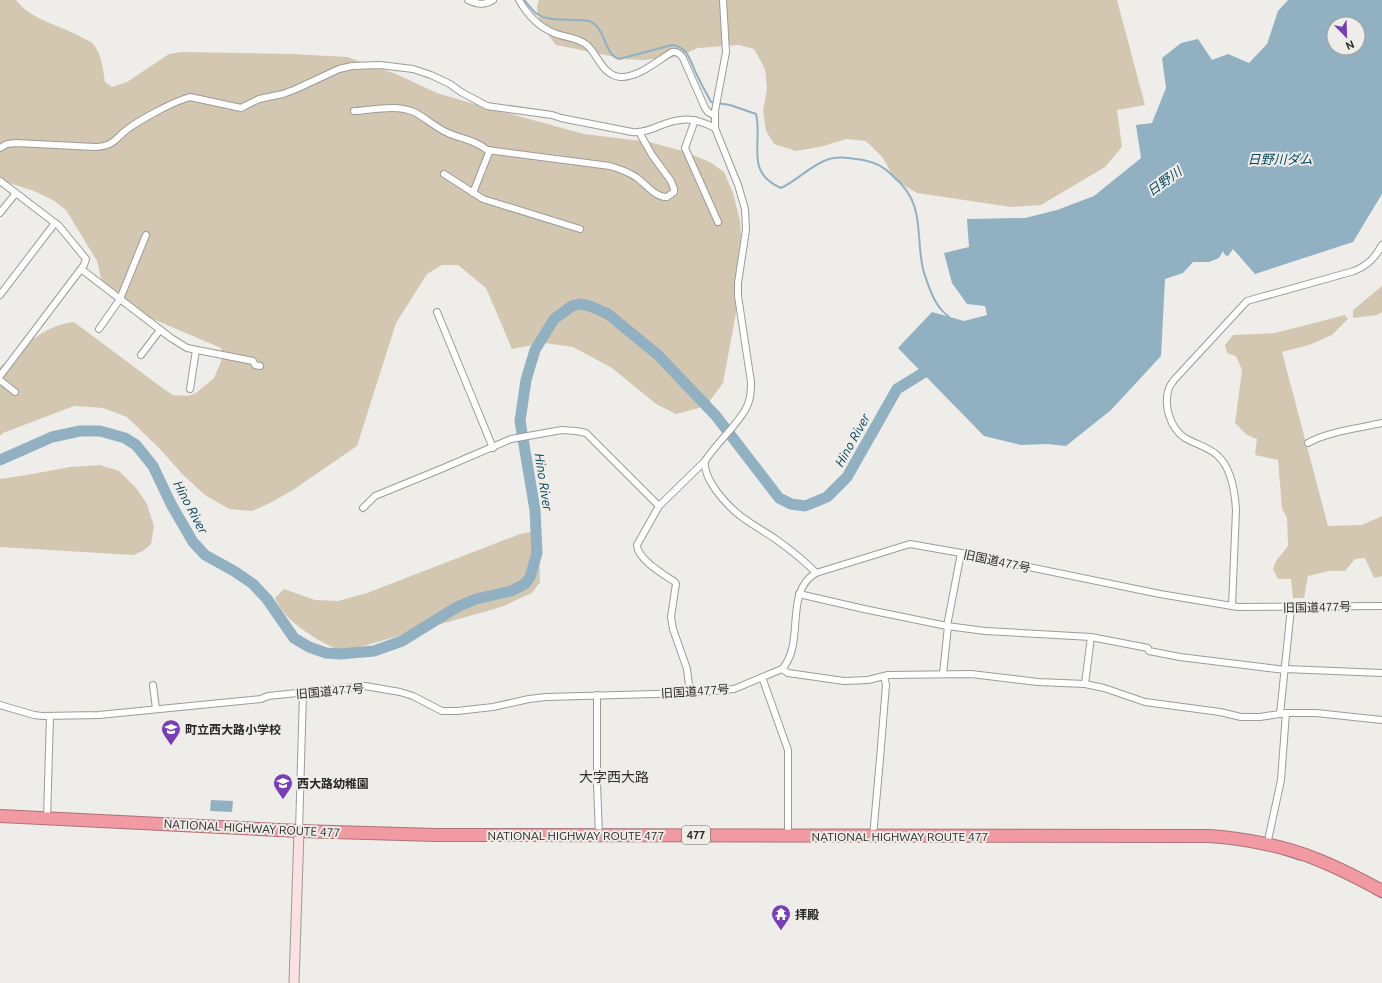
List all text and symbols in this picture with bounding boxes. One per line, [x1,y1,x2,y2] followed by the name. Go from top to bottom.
[1326,16,1366,56] north arrow
[1344,38,1356,52] text: N
[1247,152,1313,166] water label: 日野川ダム
[1144,163,1186,198] water label: 日野川
[832,410,873,469] water label: Hino River
[533,452,556,513] water label: Hino River
[171,478,211,537] water label: Hino River
[962,548,1032,574] street label: 旧国道477号
[1283,600,1351,614] street label: 旧国道477号
[295,682,365,700] street label: 旧国道477号
[660,682,730,700] street label: 旧国道477号
[160,718,182,746] school or university icon: 町立西大路小学校
[185,723,281,736] place label: 町立西大路小学校
[579,769,649,785] district label: 大字西大路
[272,772,294,800] school or university icon: 西大路幼稚園
[297,777,369,790] place label: 西大路幼稚園
[163,817,341,839] street label: NATIONAL HIGHWAY ROUTE 477
[682,826,710,844] road number: 477
[488,829,664,842] street label: NATIONAL HIGHWAY ROUTE 477
[812,830,988,843] street label: NATIONAL HIGHWAY ROUTE 477
[770,903,792,931] temple icon: 拝殿
[795,908,819,921] place label: 拝殿

